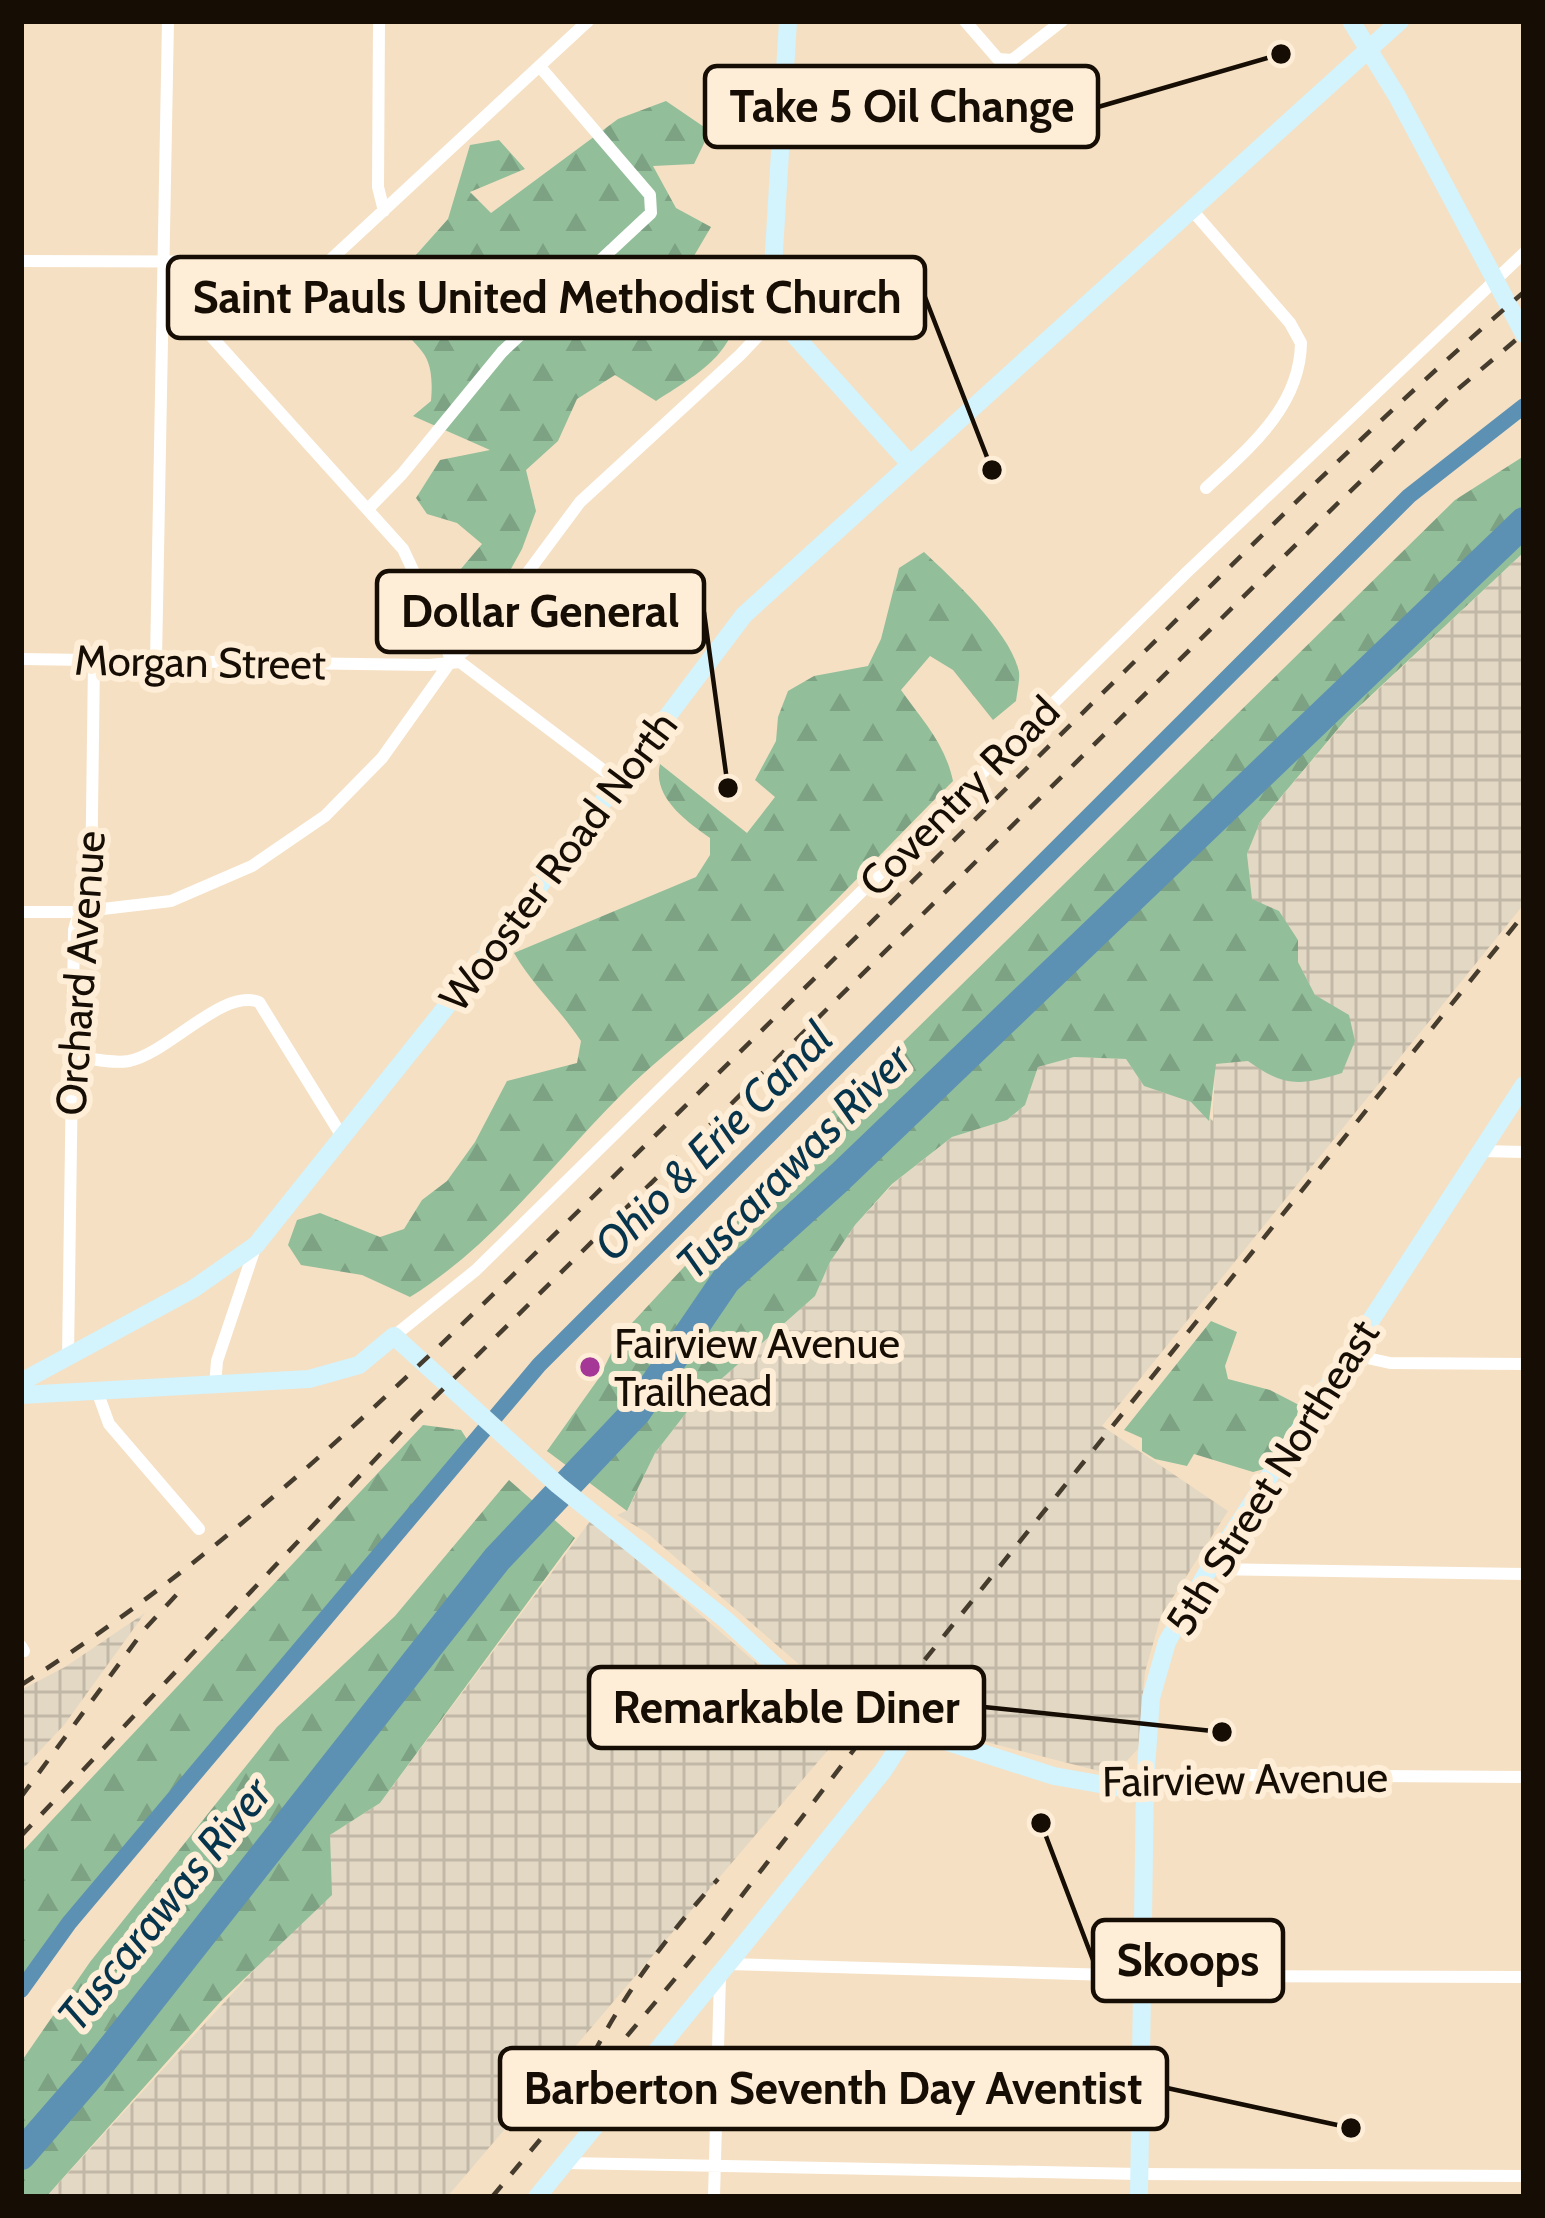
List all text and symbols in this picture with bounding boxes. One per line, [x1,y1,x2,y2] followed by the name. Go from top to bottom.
[705,66,1098,147] callout: Take 5 Oil Change
[729,79,1075,133] text: Take 5 Oil Change
[168,257,925,338] callout: Saint Pauls United Methodist Church
[192,270,902,324] text: Saint Pauls United Methodist Church
[377,571,704,652] callout: Dollar General
[401,584,679,638] text: Dollar General
[74,634,326,690] street label: Morgan Street
[848,685,1070,907] street label: Coventry Road
[428,701,688,1021] street label: Wooster Road North
[44,829,116,1117] street label: Orchard Avenue
[583,1010,844,1271] water label: Ohio & Erie Canal
[664,1031,923,1290] water label: Tuscarawas River
[1154,1310,1390,1644] street label: 5th Street Northeast
[614,1317,900,1417] place label: Fairview Avenue Trailhead
[577,1354,603,1380] marker: Fairview Avenue Trailhead
[589,1667,984,1748] callout: Remarkable Diner
[612,1680,960,1734] text: Remarkable Diner
[1102,1751,1388,1807] street label: Fairview Avenue
[46,1765,284,2041] water label: Tuscarawas River
[1093,1920,1283,2001] callout: Skoops
[1117,1933,1259,1987] text: Skoops
[500,2048,1167,2129] callout: Barberton Seventh Day Aventist
[523,2061,1143,2115] text: Barberton Seventh Day Aventist

